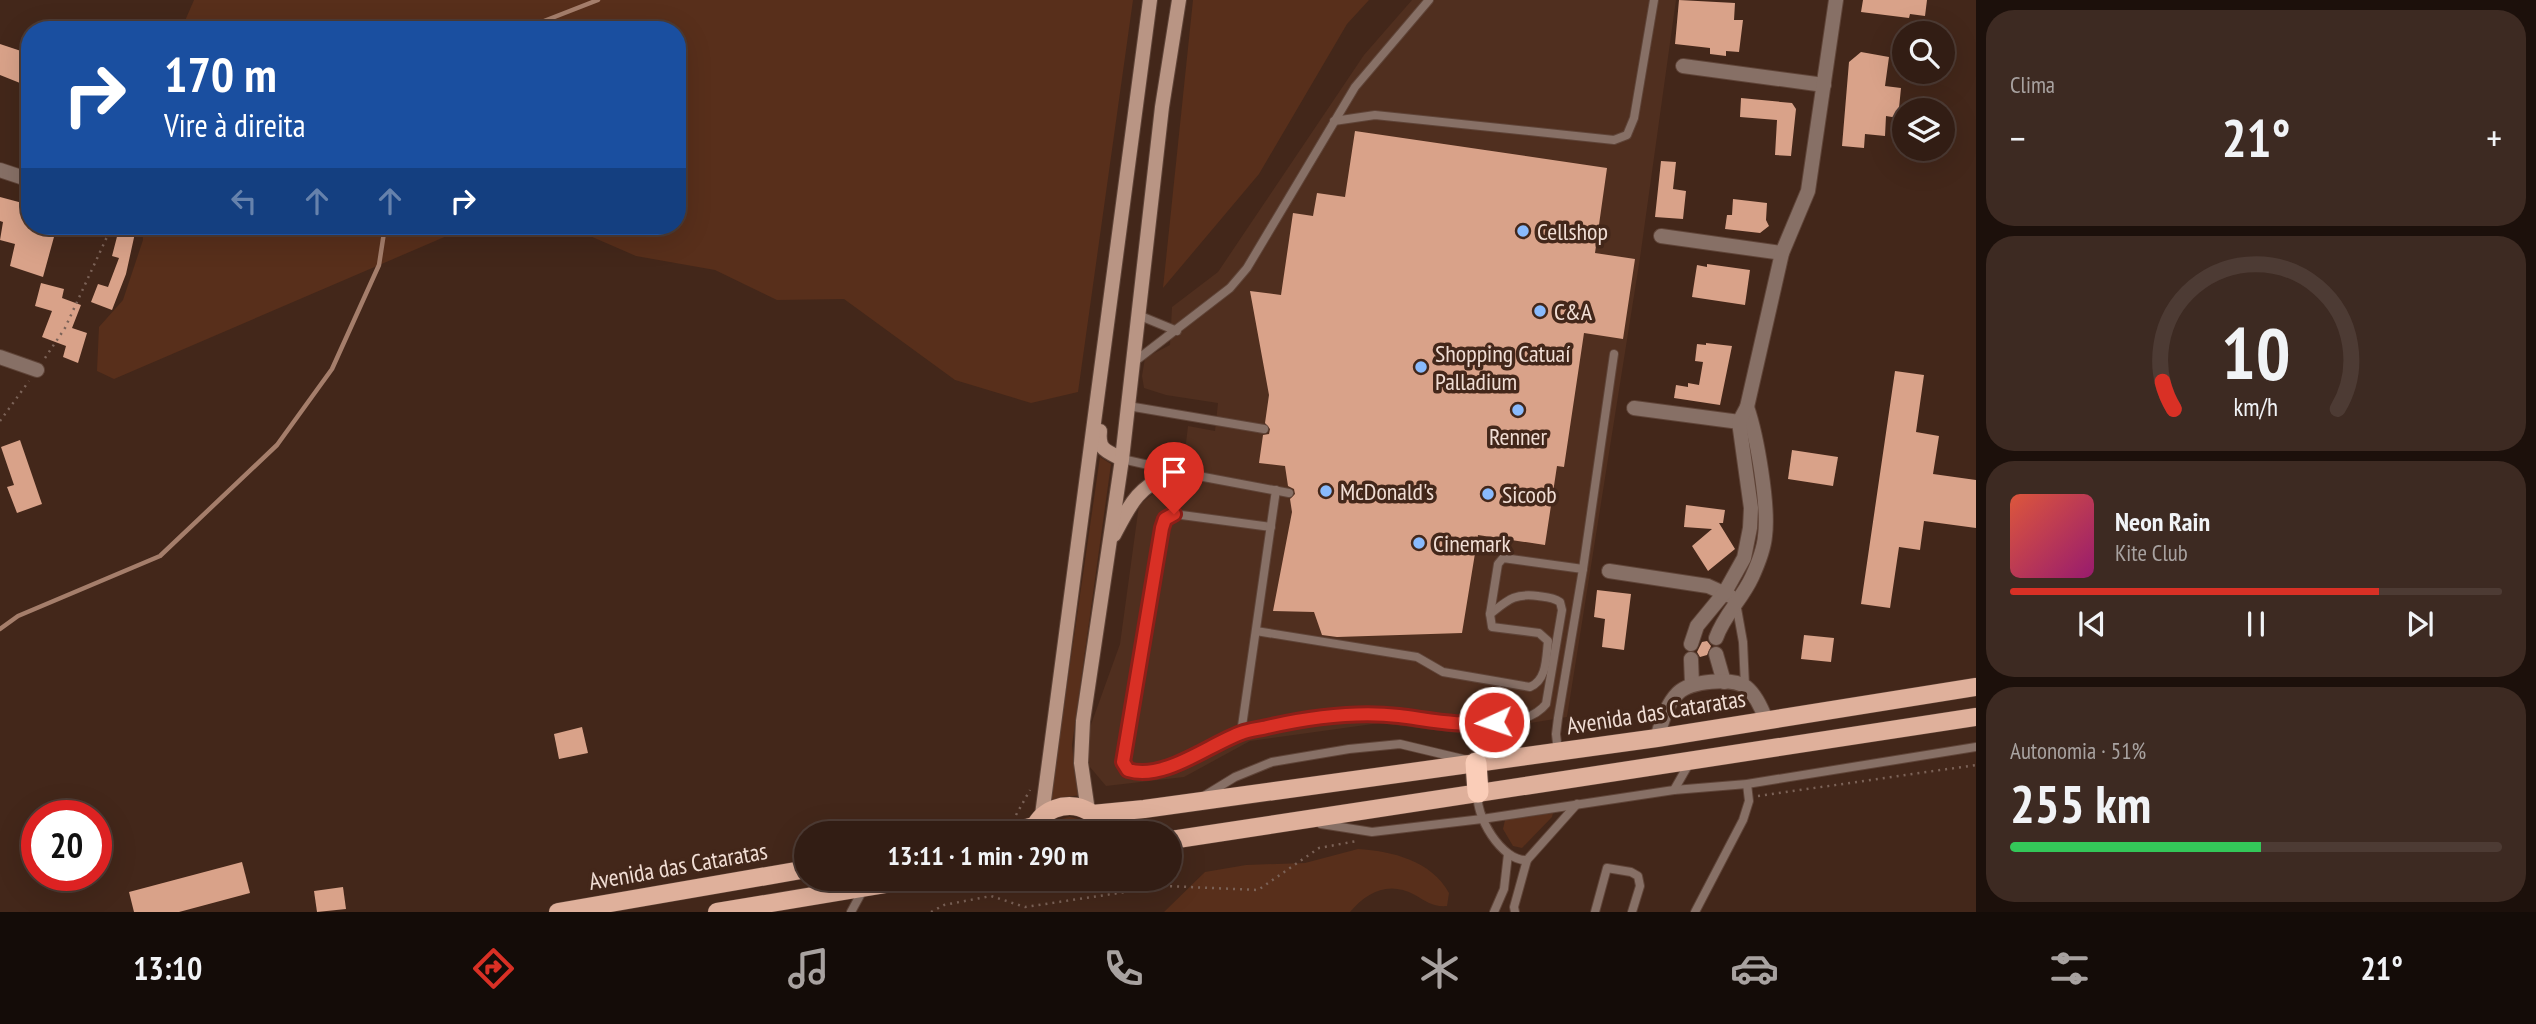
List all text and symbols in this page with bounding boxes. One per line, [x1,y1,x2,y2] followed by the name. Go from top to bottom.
[1892,21,1955,161] map controls
[1892,21,1955,84] button: search
[164,42,277,106] text: 170 m
[49,49,140,140] icon: right
[2010,70,2055,99] text: Clima
[1892,98,1955,161] button: layers
[164,104,305,146] text: Vire à direita
[2222,104,2290,171] text: 21°
[2010,113,2026,162] text: −
[2486,113,2502,162] text: +
[225,182,263,220] icon: left
[298,182,336,220] icon: ahead
[371,182,409,220] icon: ahead
[444,182,482,220] icon: right
[1537,216,1608,247] place label: Cellshop
[1515,223,1531,239] marker: Cellshop
[1554,296,1593,327] place label: C&A
[1532,303,1548,319] marker: C&A
[2221,306,2291,400] text: 10
[1435,338,1570,397] place label: Shopping Catuaí Palladium
[1413,359,1429,375] marker: Shopping Catuaí Palladium
[2234,391,2278,423] text: km/h
[1510,402,1526,418] marker: Renner
[1489,421,1547,452] place label: Renner
[1144,442,1204,514] pin
[1155,453,1193,491] icon: arrive
[1340,476,1434,507] place label: McDonald's
[1502,479,1557,510] place label: Sicoob
[1318,483,1334,499] marker: McDonald's
[1480,486,1496,502] marker: Sicoob
[2115,505,2210,538] text: Neon Rain
[1433,528,1511,559] place label: Cinemark
[1411,535,1427,551] marker: Cinemark
[2115,538,2188,567] text: Kite Club
[2073,605,2111,643] icon: previous
[2237,605,2275,643] icon: pause
[2401,605,2439,643] icon: next
[1564,683,1748,741] street label: Avenida das Cataratas
[1457,685,1531,759] position arrow
[2010,736,2146,765] text: Autonomia · 51%
[2010,770,2151,837] text: 255 km
[21,800,112,891] speed limit sign: 20
[586,835,770,897] street label: Avenida das Cataratas
[888,839,1088,872] text: 13:11 · 1 min · 290 m
[469,944,518,993] icon: directions
[784,944,833,993] icon: music
[1099,944,1148,993] icon: phone
[1415,944,1464,993] icon: climate
[1730,944,1779,993] icon: car
[2045,944,2094,993] icon: filters
[133,947,202,989] text: 13:10
[2361,947,2403,989] text: 21°

